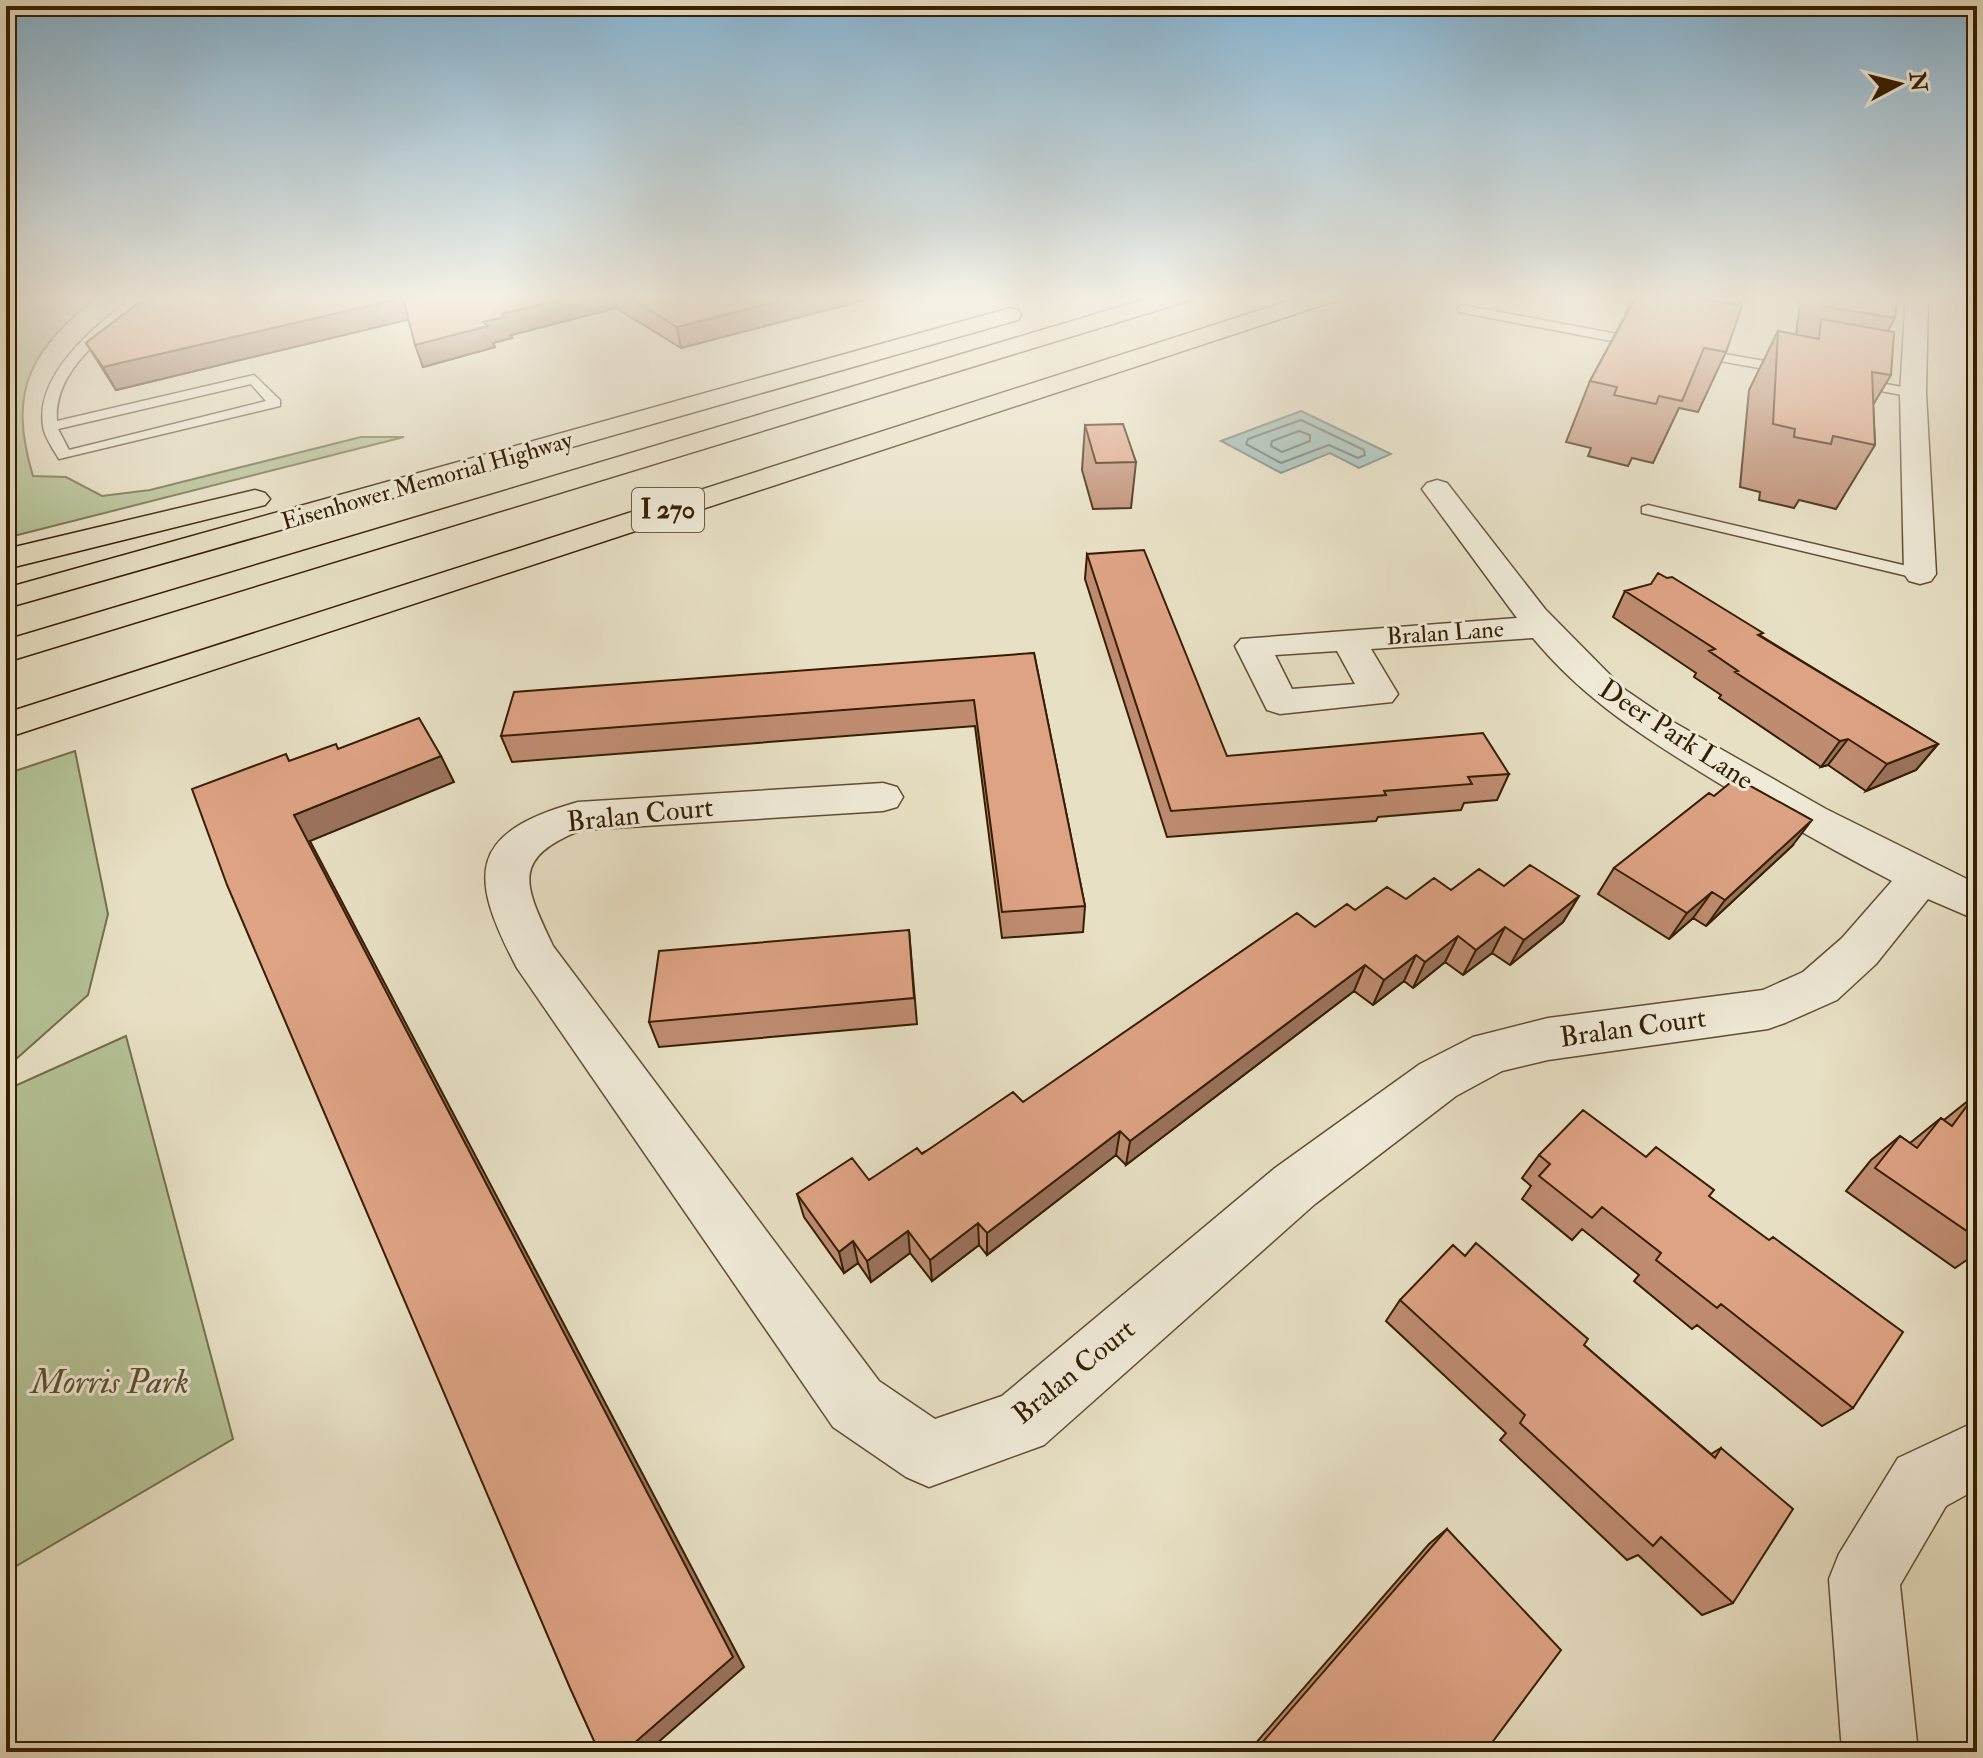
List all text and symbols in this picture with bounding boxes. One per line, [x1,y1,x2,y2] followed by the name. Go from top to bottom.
[1859,44,1939,124] north arrow
[1903,69,1933,93] text: N
[278,424,577,537] street label: Eisenhower Memorial Highway
[632,488,704,532] road number: I 270
[1385,613,1505,653] street label: Bralan Lane
[1592,672,1760,798] street label: Deer Park Lane
[565,790,715,840] street label: Bralan Court
[1558,1000,1708,1056] street label: Bralan Court
[1006,1312,1142,1432] street label: Bralan Court
[29,1361,189,1404] park label: Morris Park

